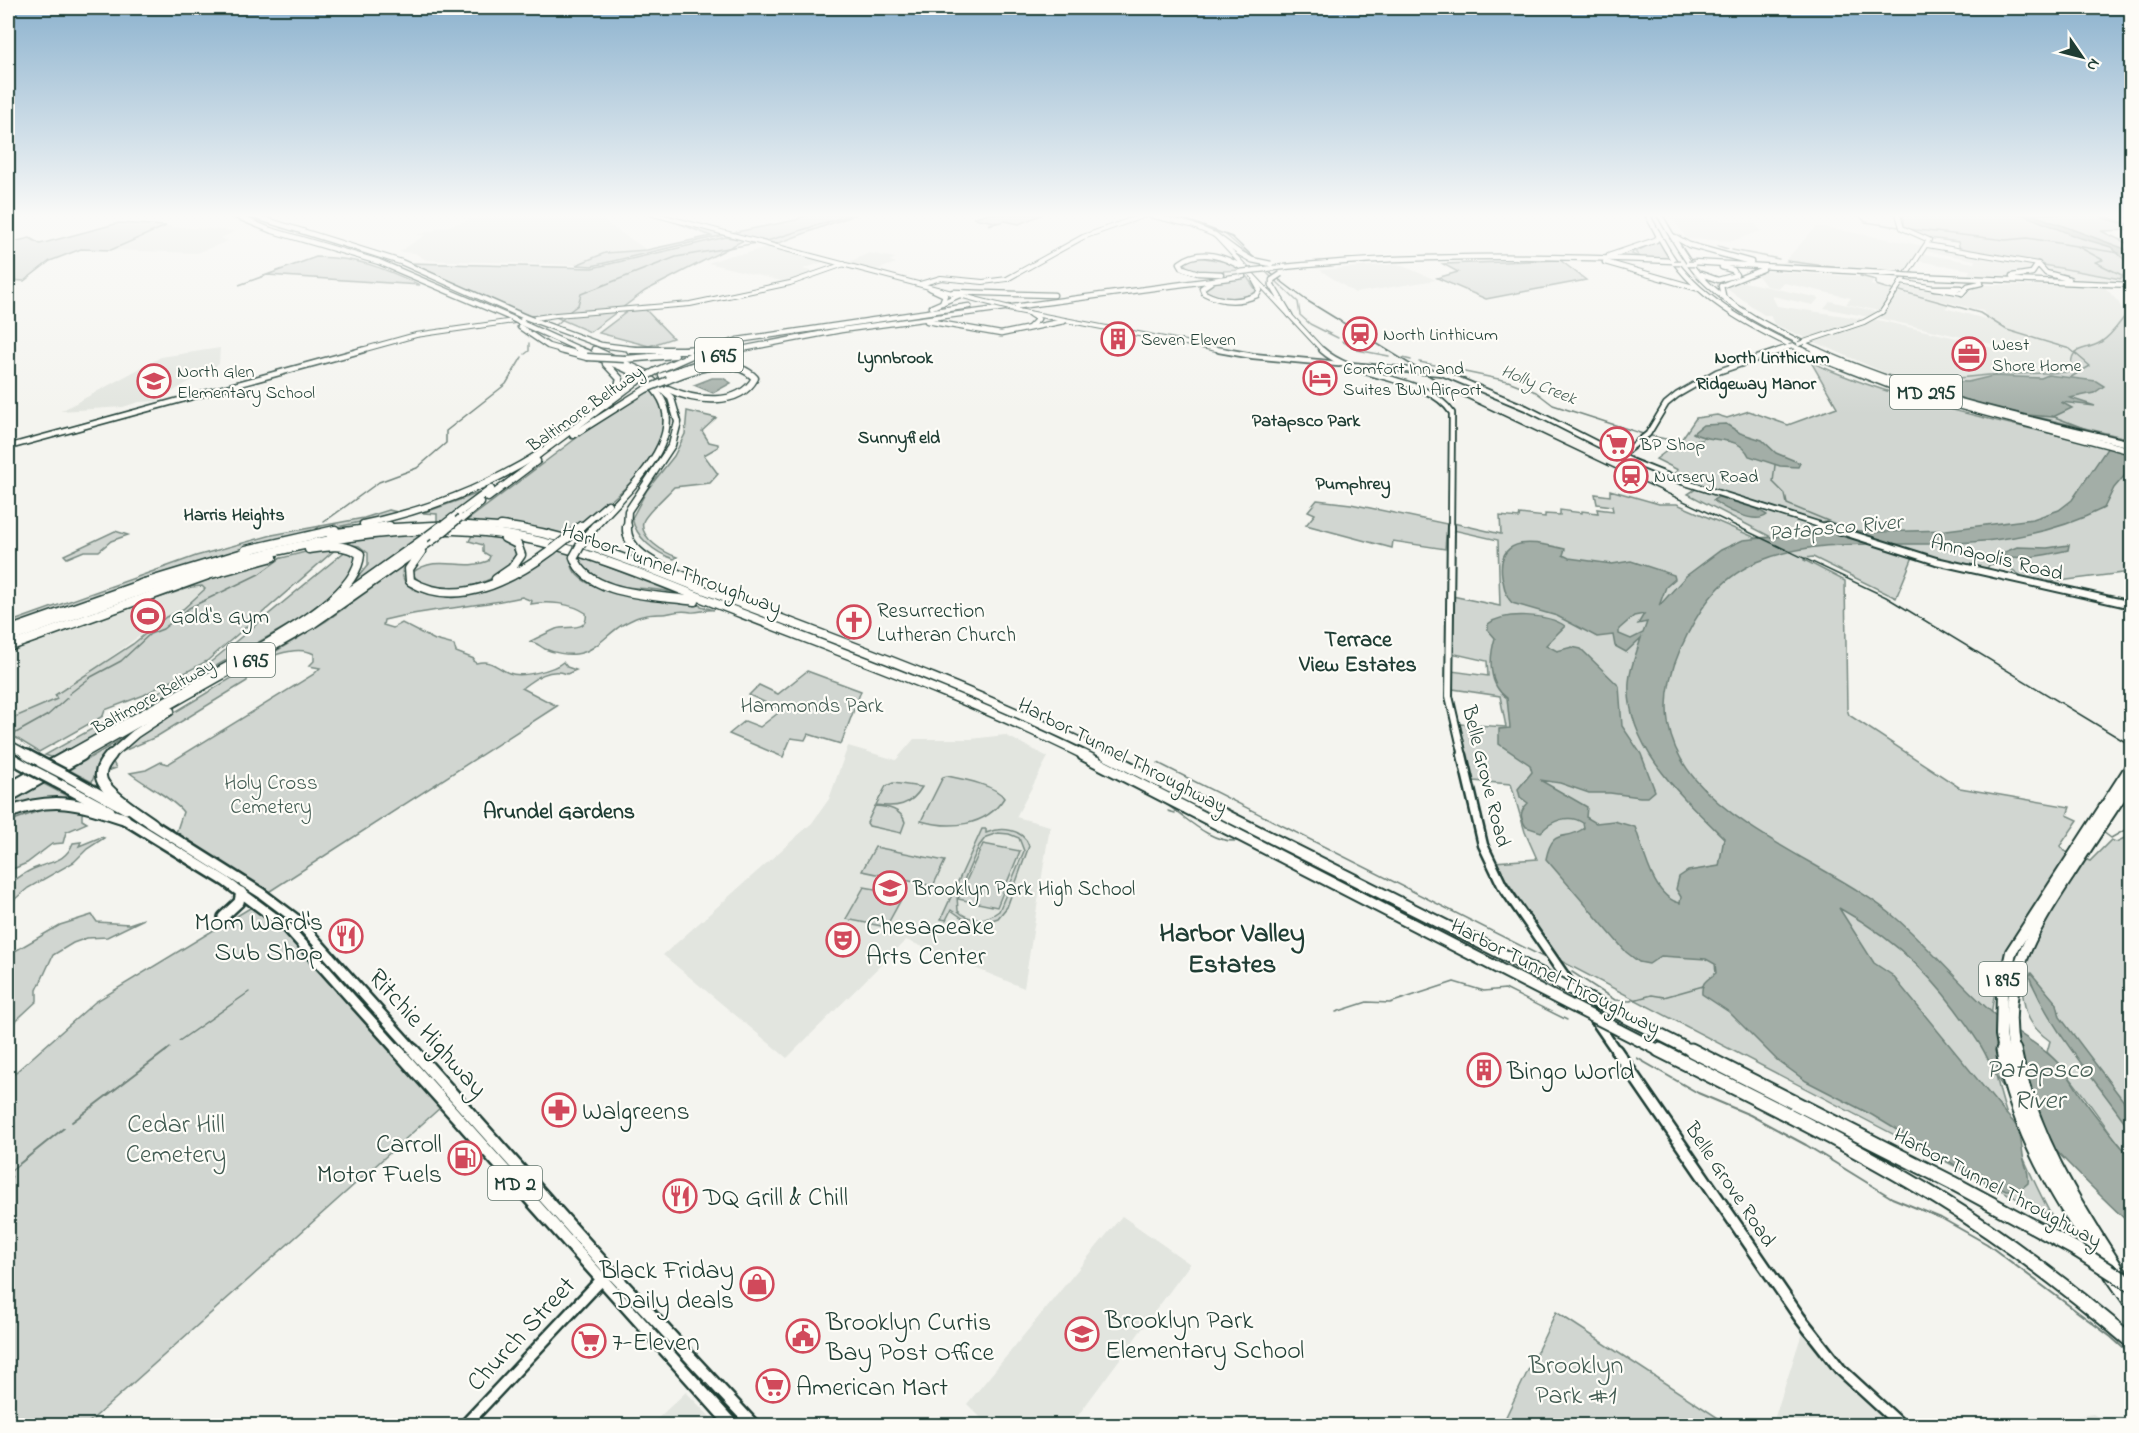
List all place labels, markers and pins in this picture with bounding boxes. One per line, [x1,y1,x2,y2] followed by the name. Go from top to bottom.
[1342,316,1378,352] station icon: North Linthicum
[1100,321,1136,357] building icon: Seven Eleven
[1383,323,1498,349] place label: North Linthicum
[1141,328,1236,354] place label: Seven Eleven
[1992,333,2082,380] place label: West Shore Home
[1951,336,1987,372] office icon: West Shore Home
[1343,357,1481,404] place label: Comfort Inn and Suites BWI Airport
[177,360,315,407] place label: North Glen Elementary School
[1302,360,1338,396] hotel icon: Comfort Inn and Suites BWI Airport
[136,363,172,399] school or university icon: North Glen Elementary School
[1599,426,1635,462] supermarket icon: BP Shop
[1639,433,1705,459] place label: BP Shop
[1613,458,1649,494] station icon: Nursery Road
[1654,465,1758,491] place label: Nursery Road
[877,597,1016,651] place label: Resurrection Lutheran Church
[130,598,166,634] sports icon: Gold's Gym
[171,603,269,635] place label: Gold's Gym
[836,604,872,640] church icon: Resurrection Lutheran Church
[872,870,908,906] school or university icon: Brooklyn Park High School
[912,875,1135,907] place label: Brooklyn Park High School
[194,905,323,973] place label: Mom Ward's Sub Shop
[866,909,995,977] place label: Chesapeake Arts Center
[328,918,364,954] restaurant icon: Mom Ward's Sub Shop
[825,922,861,958] theatre icon: Chesapeake Arts Center
[1466,1052,1502,1088] building icon: Bingo World
[1506,1054,1635,1092] place label: Bingo World
[541,1092,577,1128] pharmacy icon: Walgreens
[582,1094,690,1132] place label: Walgreens
[317,1127,442,1195] place label: Carroll Motor Fuels
[447,1140,483,1176] fuel station icon: Carroll Motor Fuels
[662,1178,698,1214] restaurant icon: DQ Grill & Chill
[702,1180,848,1218] place label: DQ Grill & Chill
[599,1253,734,1321] place label: Black Friday Daily deals
[739,1266,775,1302] shop icon: Black Friday Daily deals
[1104,1303,1304,1371] place label: Brooklyn Park Elementary School
[825,1305,995,1373] place label: Brooklyn Curtis Bay Post Office
[1064,1316,1100,1352] school or university icon: Brooklyn Park Elementary School
[785,1318,821,1354] public building icon: Brooklyn Curtis Bay Post Office
[571,1323,607,1359] supermarket icon: 7-Eleven
[612,1325,700,1363] place label: 7-Eleven
[755,1368,791,1404] supermarket icon: American Mart
[796,1370,948,1408] place label: American Mart

